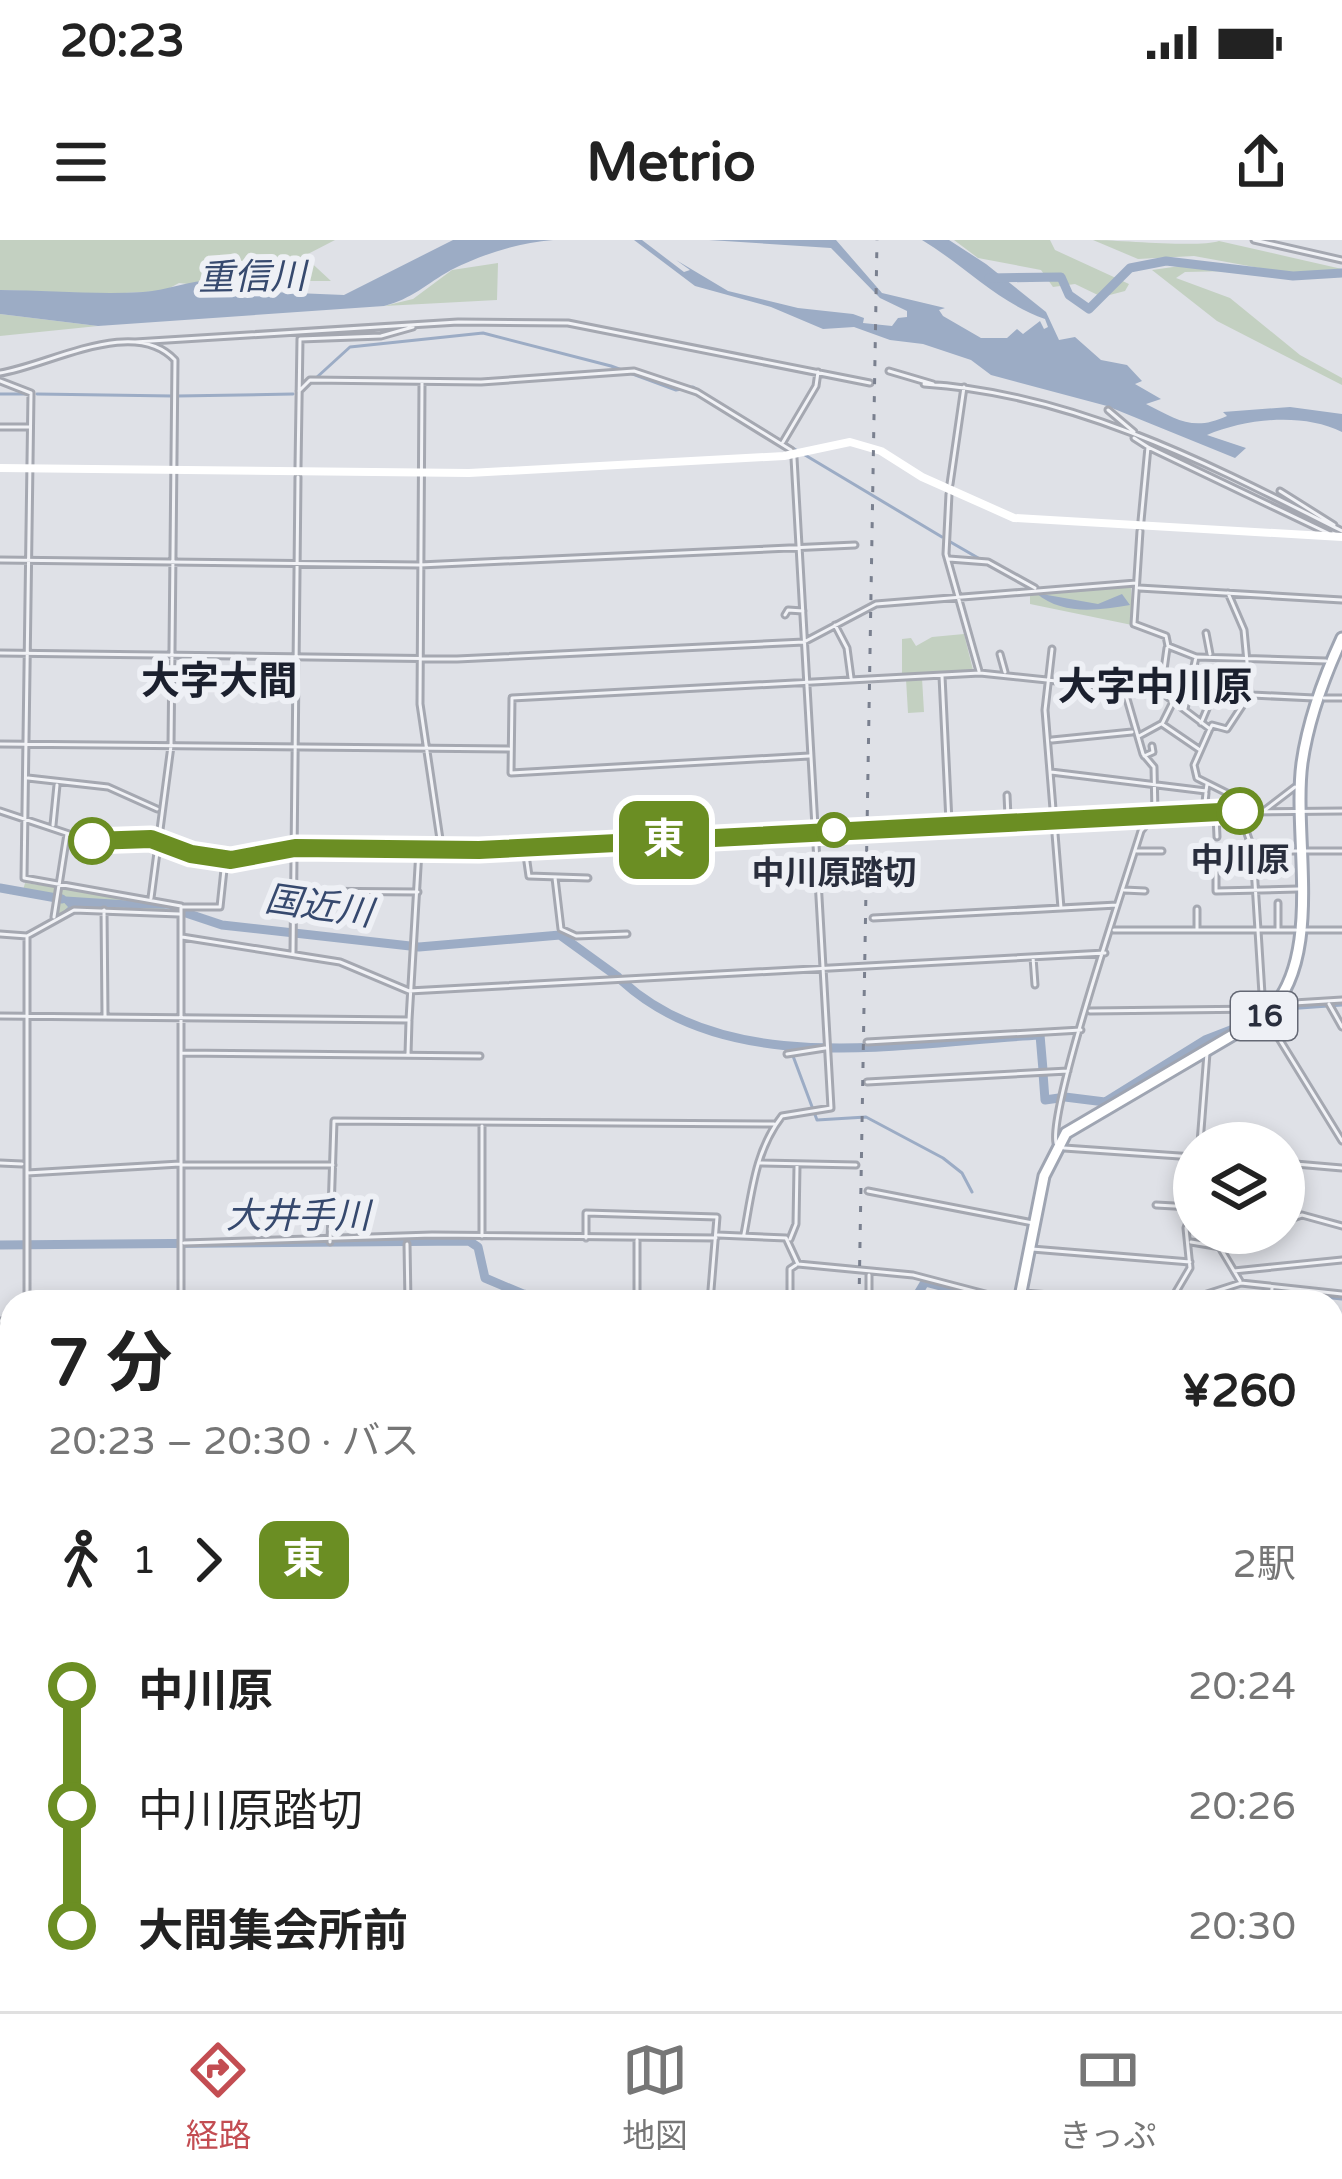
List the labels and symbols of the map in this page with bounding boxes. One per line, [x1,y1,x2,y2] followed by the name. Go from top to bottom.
[198,255,310,300] water label: 重信川
[141,658,297,705] district label: 大字大間
[1057,664,1253,711] district label: 大字中川原
[1218,789,1262,833] marker: 中川原
[625,801,703,879] line badge: 東
[818,814,850,846] marker: 中川原踏切
[70,819,114,863] unlabelled marker
[1191,841,1290,880] place label: 中川原
[752,854,917,893] place label: 中川原踏切
[262,878,379,936] water label: 国近川
[1231,992,1297,1040] road number: 16
[226,1195,374,1238] water label: 大井手川

